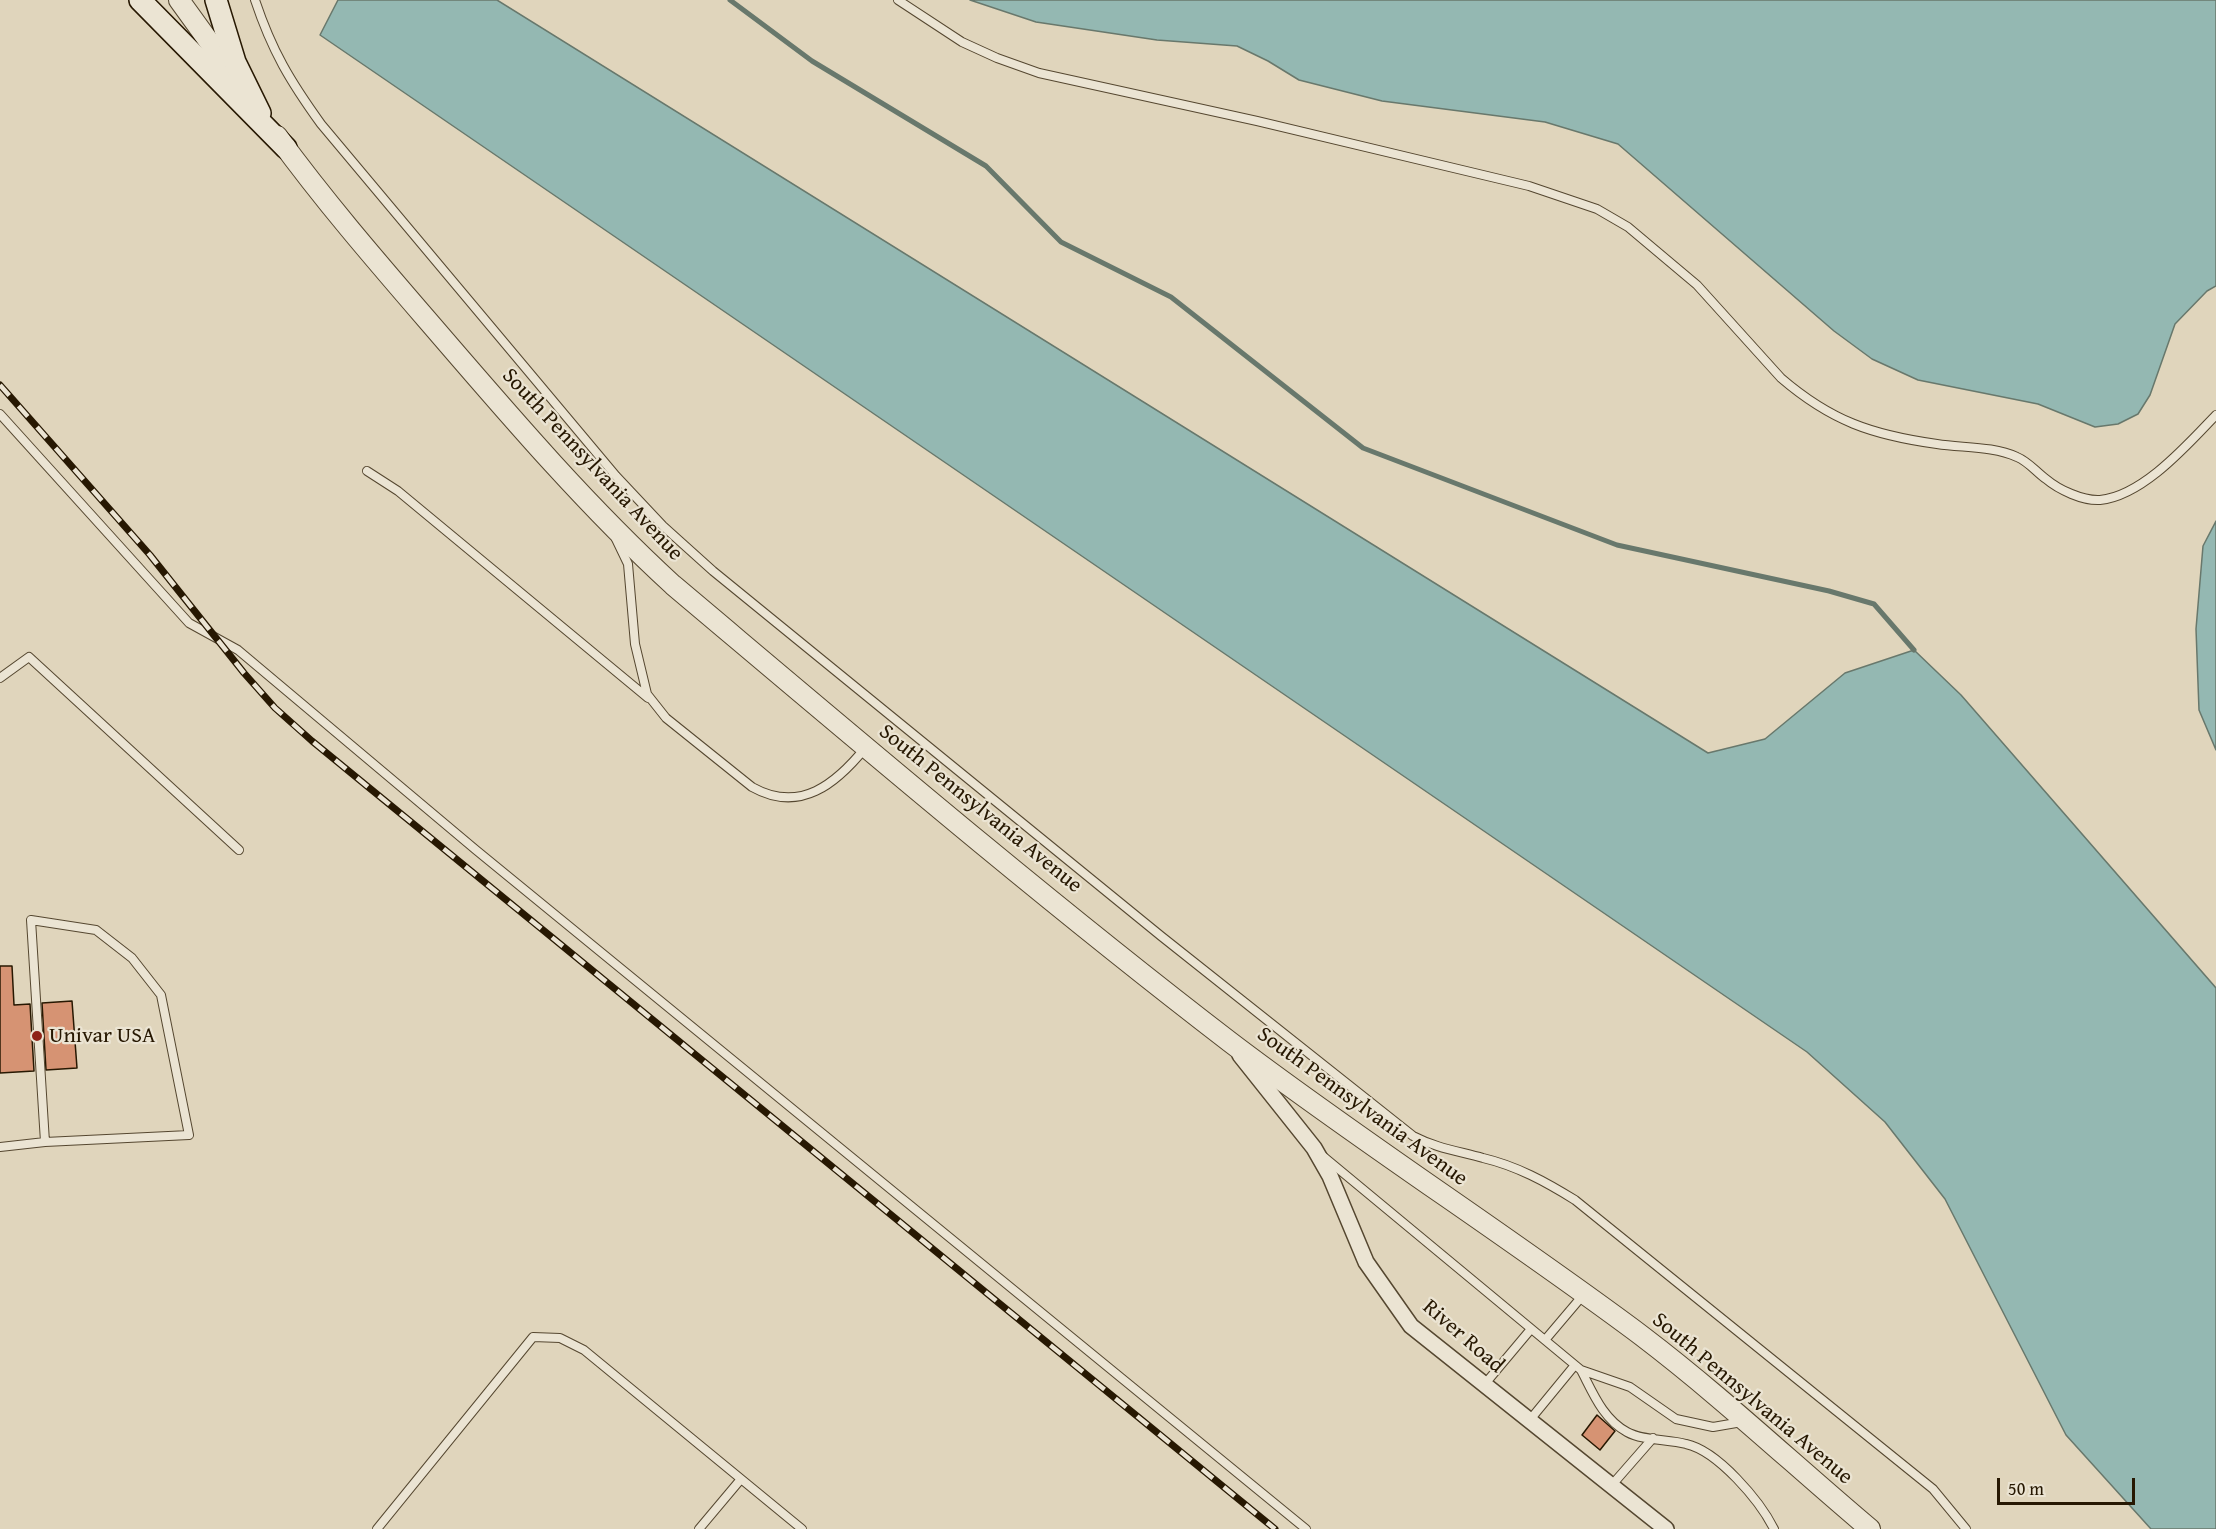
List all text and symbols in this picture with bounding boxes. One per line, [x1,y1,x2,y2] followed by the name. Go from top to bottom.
[496,363,688,567] street label: South Pennsylvania Avenue
[873,719,1087,899] street label: South Pennsylvania Avenue
[1252,1022,1472,1192] street label: South Pennsylvania Avenue
[49,1023,155,1049] place label: Univar USA
[30,1029,44,1043] marker: Univar USA
[1417,1294,1509,1380] street label: River Road
[1646,1307,1858,1491] street label: South Pennsylvania Avenue
[2000,1466,2138,1504] scale bar
[2008,1475,2044,1502] text: 50 m

